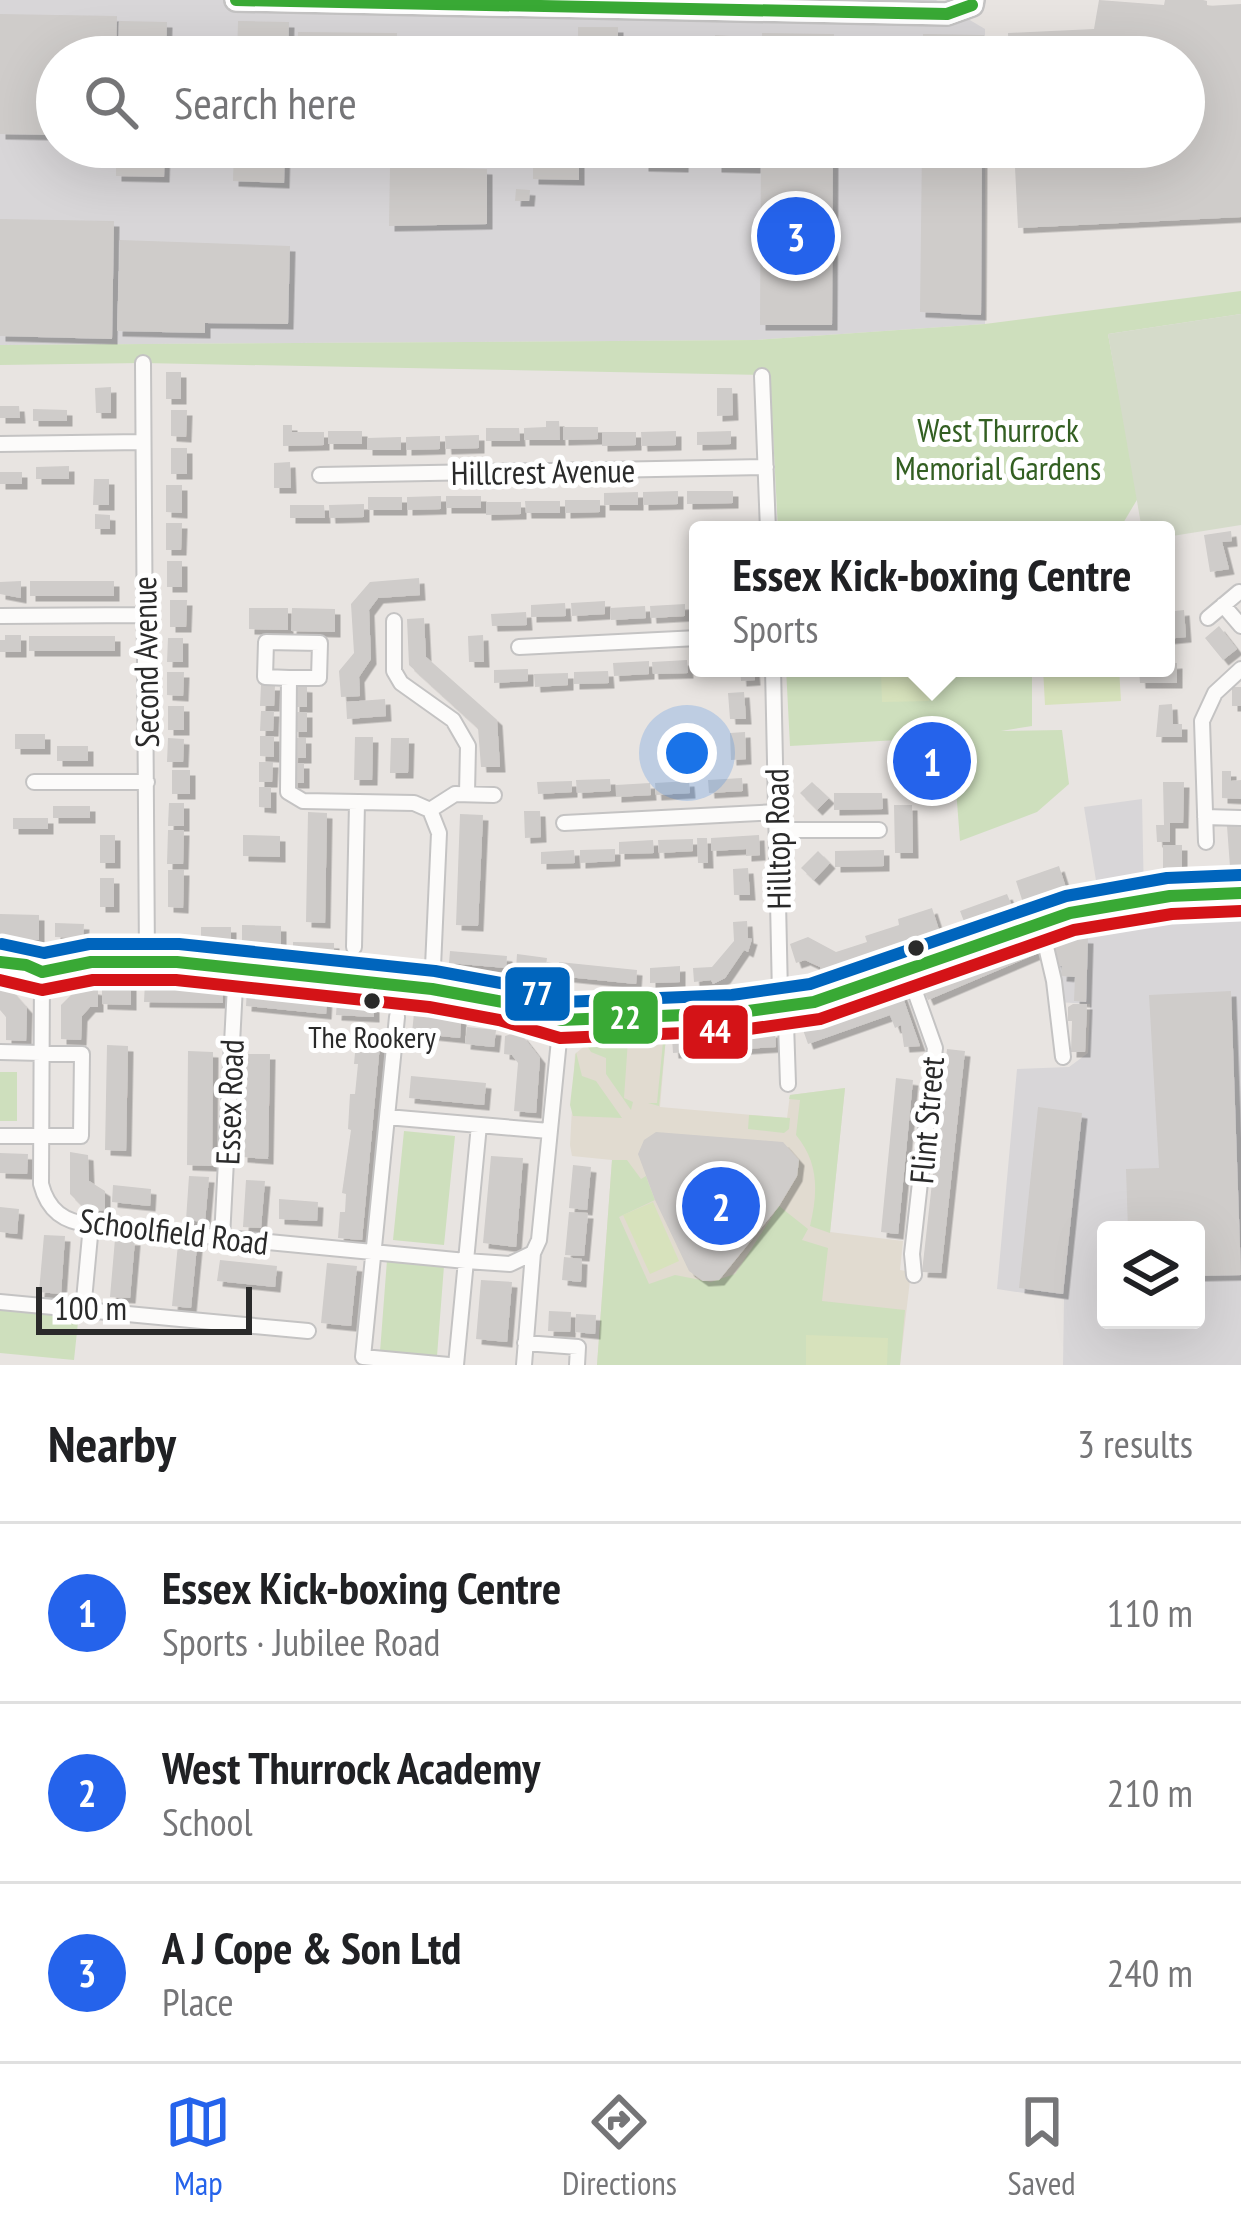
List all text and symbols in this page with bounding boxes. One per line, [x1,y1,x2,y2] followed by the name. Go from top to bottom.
[36,36,1205,168] search box
[78,69,144,135] icon: search
[174,73,357,131] text: Search here
[757,191,835,281] pin: 3
[895,408,1101,489] park label: West Thurrock Memorial Gardens
[450,448,636,494] street label: Hillcrest Avenue
[689,521,1175,677] popup
[732,545,1132,603] text: Essex Kick-boxing Centre
[122,576,168,748] street label: Second Avenue
[732,603,818,654] text: Sports
[893,716,971,806] pin: 1
[657,723,717,783] your location
[754,768,800,910] street label: Hilltop Road
[905,937,927,959] unlabelled marker
[503,965,572,1023] line badge: 77
[521,971,553,1014] text: 77
[591,989,660,1046] line badge: 22
[361,990,383,1012] marker: The Rookery
[609,995,641,1038] text: 22
[681,1003,750,1061] line badge: 44
[699,1009,731,1052] text: 44
[308,1017,437,1056] place label: The Rookery
[205,1038,253,1166] street label: Essex Road
[899,1055,953,1185] street label: Flint Street
[682,1161,760,1251] pin: 2
[77,1198,271,1264] street label: Schoolfield Road
[1097,1221,1205,1329] map controls
[1097,1221,1205,1329] button: layers
[36,1281,252,1334] scale bar
[54,1286,127,1329] text: 100 m
[48,1410,176,1476] text: Nearby
[1077,1418,1193,1469] text: 3 results
[162,1558,561,1616] text: Essex Kick-boxing Centre
[78,1587,96,1638] text: 1
[1107,1587,1193,1638] text: 110 m
[162,1616,440,1667] text: Sports · Jubilee Road
[162,1738,540,1796] text: West Thurrock Academy
[78,1767,96,1818] text: 2
[1107,1767,1193,1818] text: 210 m
[162,1796,253,1847] text: School
[162,1918,461,1976] text: A J Cope & Son Ltd
[78,1947,96,1998] text: 3
[1107,1947,1193,1998] text: 240 m
[162,1976,234,2027] text: Place
[165,2089,231,2204] tab: Map
[562,2089,677,2204] tab: Directions
[1008,2089,1076,2204] tab: Saved

